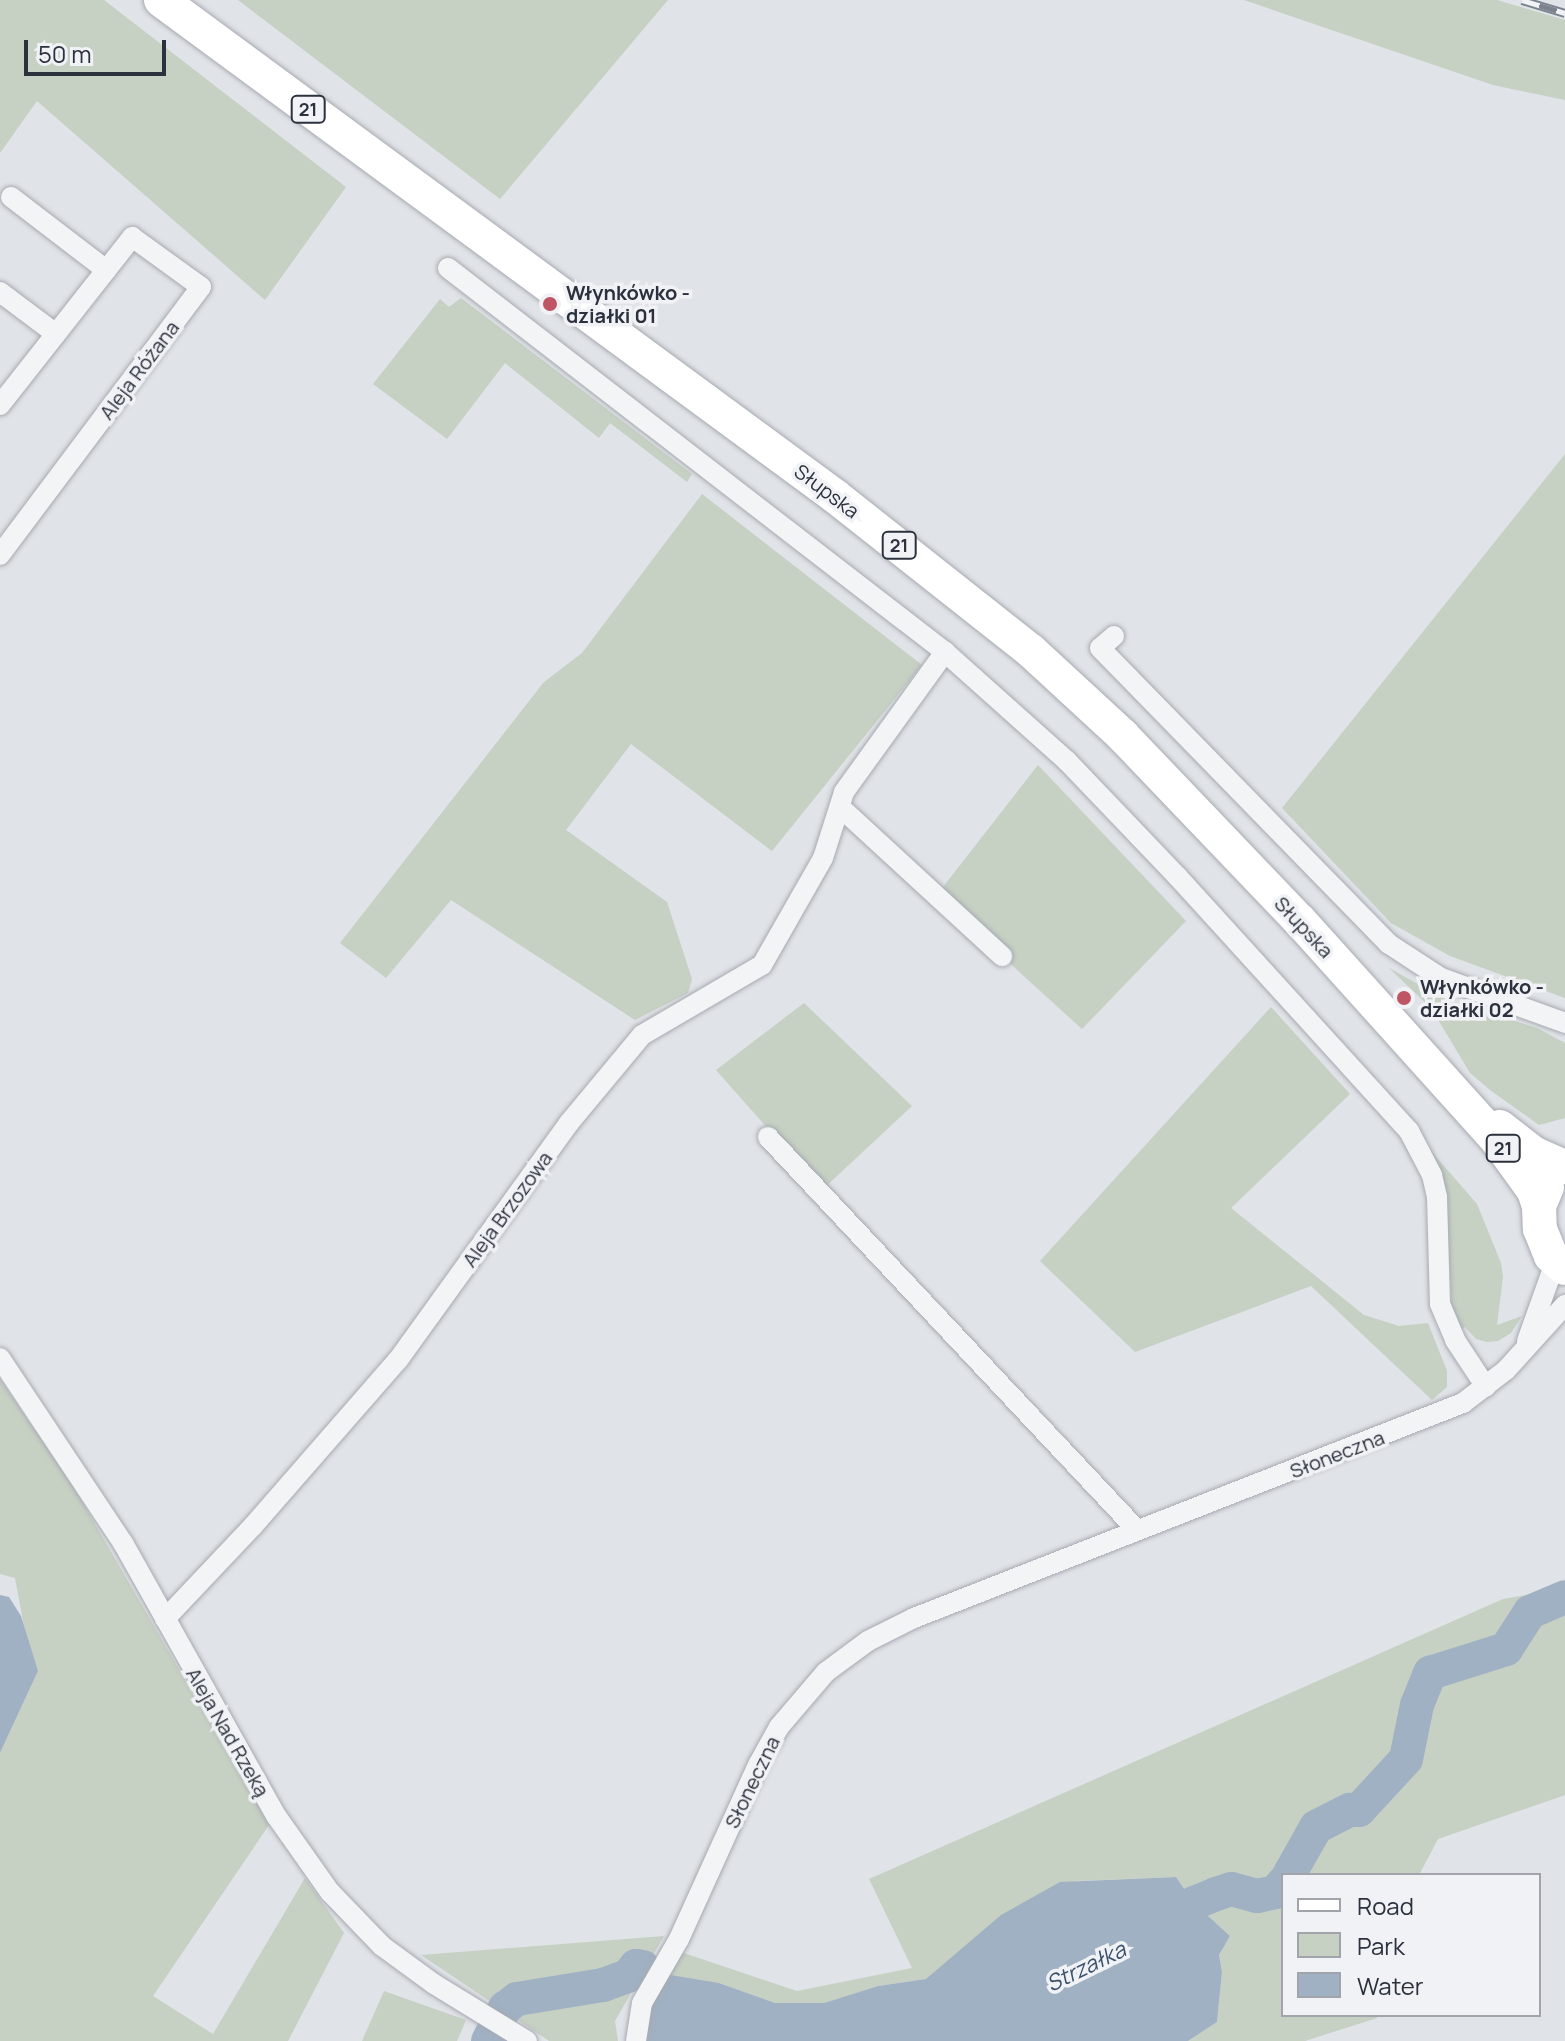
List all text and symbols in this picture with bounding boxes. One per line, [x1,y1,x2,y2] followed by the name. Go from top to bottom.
[28,24,170,74] scale bar
[38,37,92,70] text: 50 m
[290,95,326,123] road number: 21
[566,280,690,327] place label: Włynkówko - działki 01
[541,295,559,313] marker: Włynkówko - działki 01
[94,316,184,424] street label: Aleja Różana
[790,459,864,523] street label: Słupska
[881,531,917,559] road number: 21
[1270,891,1338,963] street label: Słupska
[1420,974,1544,1021] place label: Włynkówko - działki 02
[1395,989,1413,1007] marker: Włynkówko - działki 02
[1485,1134,1521,1162] road number: 21
[457,1147,557,1271] street label: Aleja Brzozowa
[1286,1425,1388,1483] street label: Słoneczna
[181,1663,275,1801] street label: Aleja Nad Rzeką
[719,1732,785,1832] street label: Słoneczna
[1281,1873,1541,2017] legend
[1357,1889,1414,1922] text: Road
[1357,1929,1405,1962] text: Park
[1042,1937,1130,1997] water label: Strzałka
[1357,1969,1424,2002] text: Water

